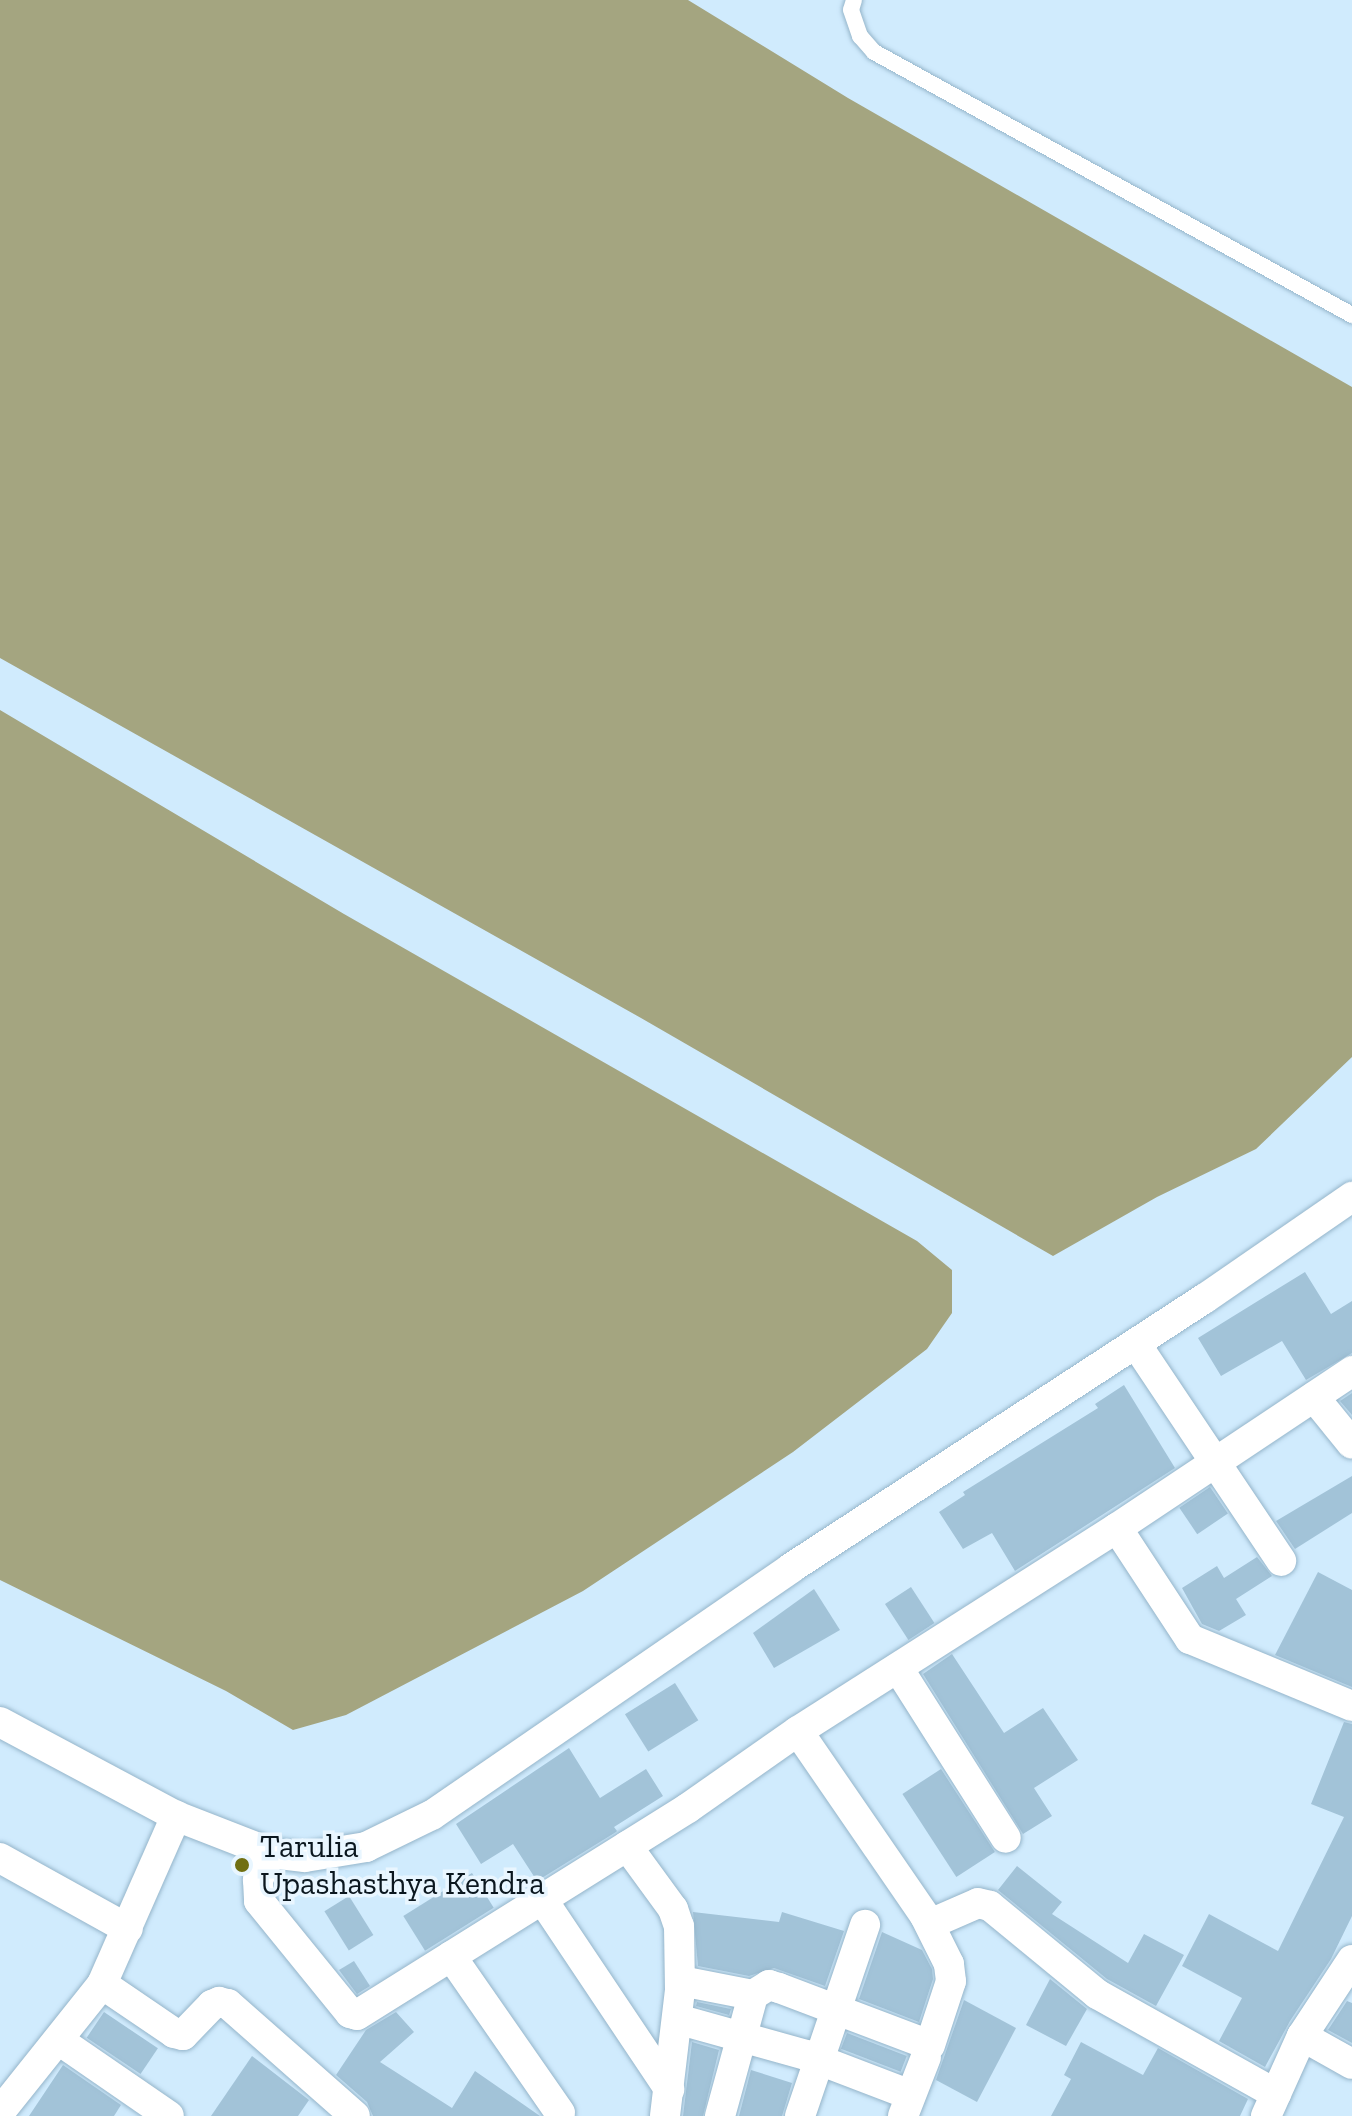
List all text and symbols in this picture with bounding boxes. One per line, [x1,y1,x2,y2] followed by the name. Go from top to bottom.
[260,1828,545,1903] place label: Tarulia Upashasthya Kendra
[231,1854,253,1876] marker: Tarulia Upashasthya Kendra

